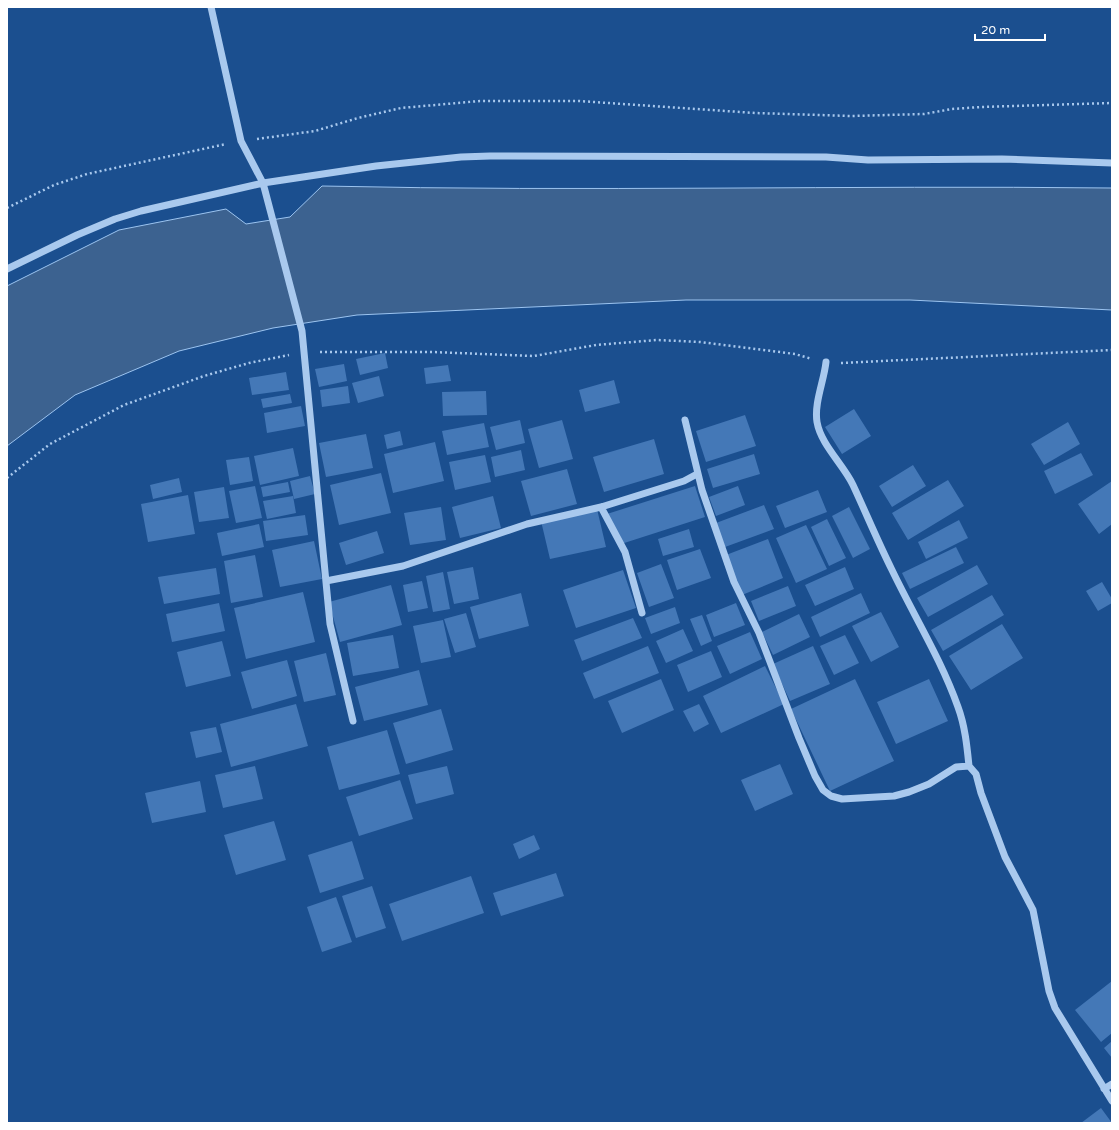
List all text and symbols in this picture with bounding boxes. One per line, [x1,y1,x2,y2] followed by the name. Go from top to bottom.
[975,16,1045,42] scale bar
[981,23,1010,37] text: 20 m

